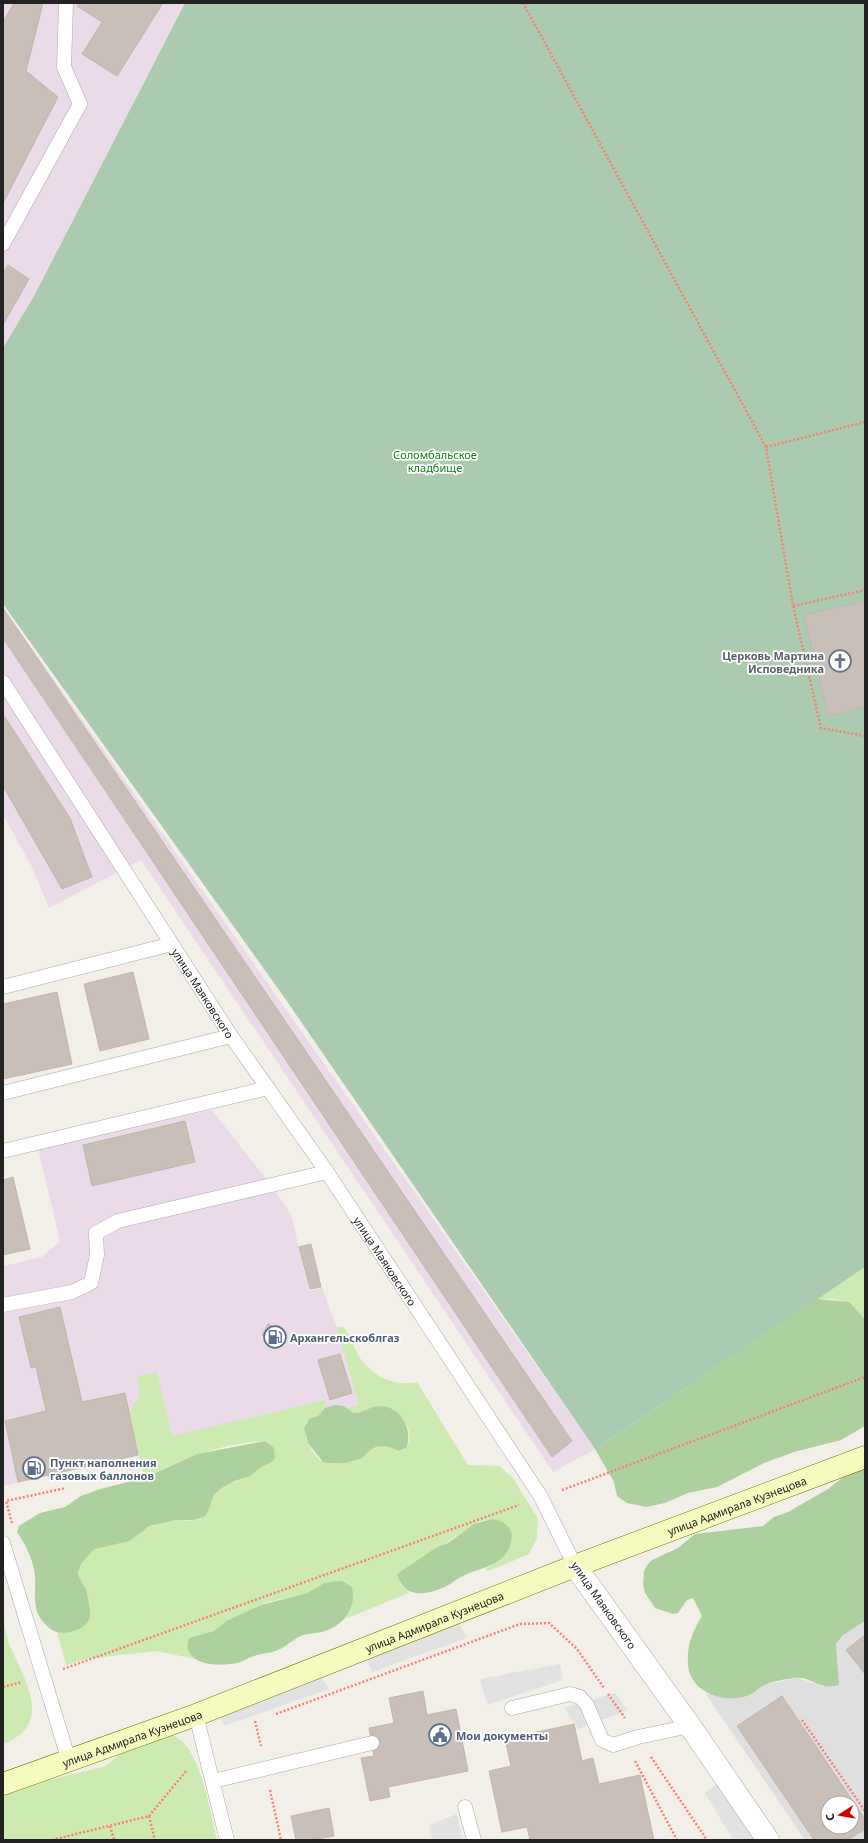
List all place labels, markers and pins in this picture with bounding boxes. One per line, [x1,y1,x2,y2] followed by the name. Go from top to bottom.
[722,648,824,676] place label: Церковь Мартина Исповедника
[827,648,853,674] church icon: Церковь Мартина Исповедника
[262,1324,288,1350] fuel station icon: Архангельскоблгаз
[290,1330,400,1345] place label: Архангельскоблгаз
[21,1455,47,1481] fuel station icon: Пункт наполнения газовых баллонов
[50,1455,157,1483] place label: Пункт наполнения газовых баллонов
[427,1722,453,1748] public building icon: Мои документы
[456,1728,548,1743] place label: Мои документы

